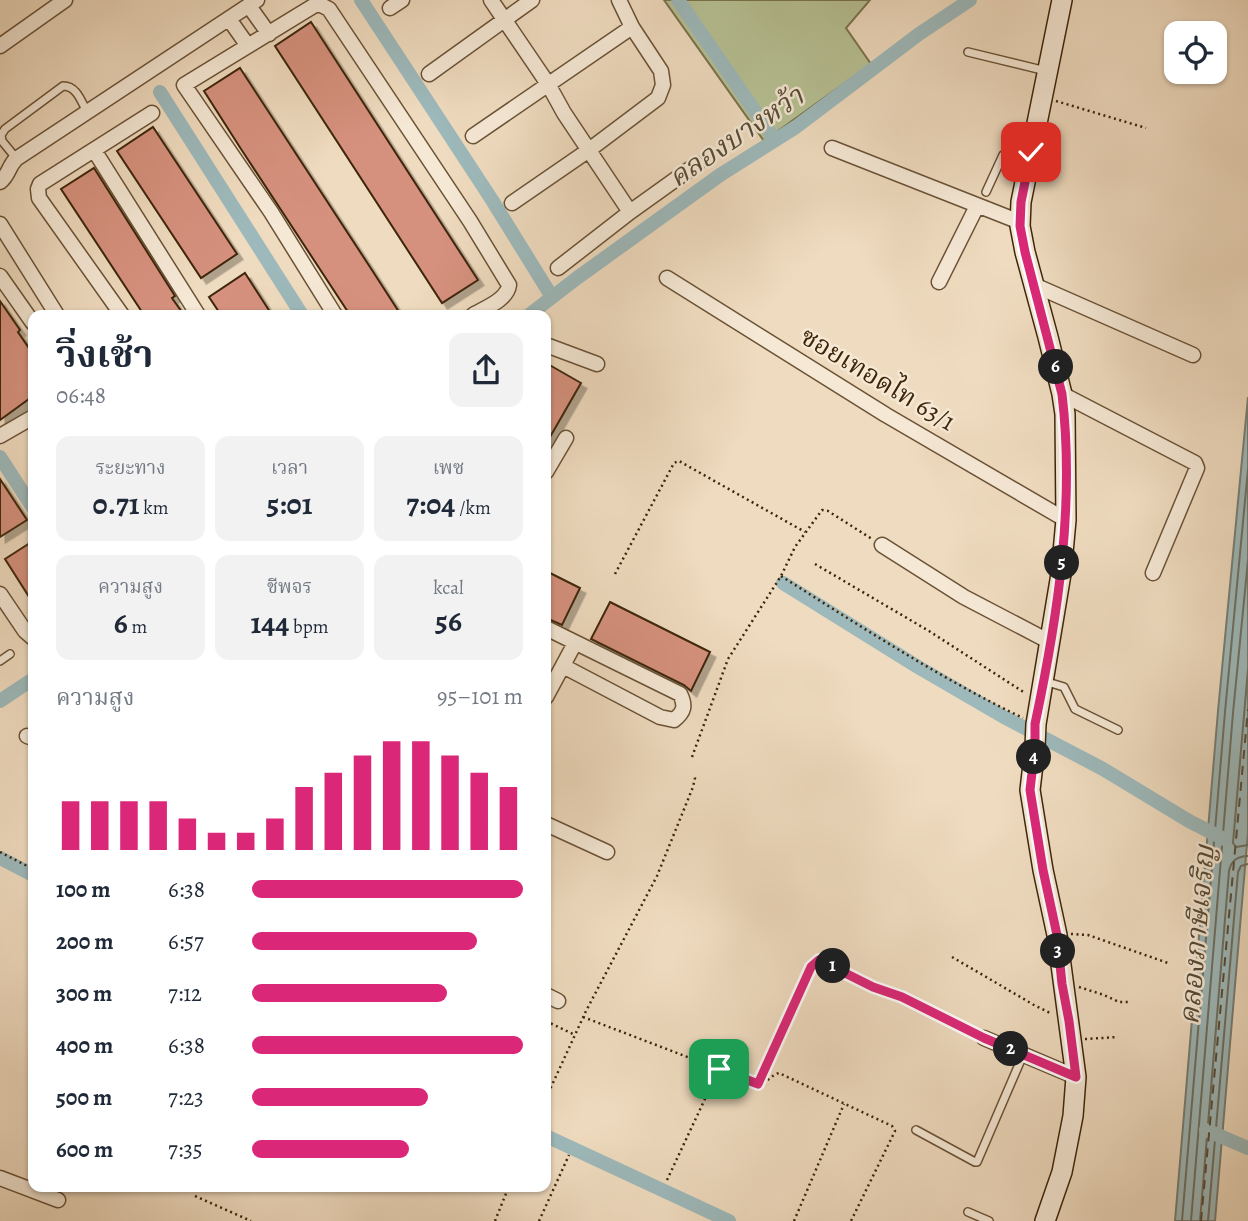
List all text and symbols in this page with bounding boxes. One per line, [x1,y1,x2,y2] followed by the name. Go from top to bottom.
[1164,21,1227,84] map controls
[1164,21,1227,84] button: locate
[661,77,812,196] water label: คลองบางหว้า
[1001,122,1061,182] pin
[1012,133,1050,171] icon: check
[794,318,963,439] street label: ซอยเทอดไท 63/1
[56,328,153,380] text: วิ่งเช้า
[449,333,523,407] button: share
[1038,350,1074,384] pin: 6
[1051,353,1060,379] text: 6
[56,380,106,411] text: 06:48
[95,455,166,481] text: ระยะทาง
[271,455,308,481] text: เวลา
[433,455,464,481] text: เพซ
[93,484,139,524] text: 0.71
[267,484,312,524] text: 5:01
[406,484,455,524] text: 7:04
[139,495,168,521] text: km
[455,495,491,521] text: /km
[1044,546,1080,580] pin: 5
[1057,549,1066,575] text: 5
[98,574,163,600] text: ความสูง
[267,574,312,600] text: ชีพจร
[433,575,464,601] text: kcal
[435,601,462,641] text: 56
[114,603,128,643] text: 6
[250,603,289,643] text: 144
[128,614,147,640] text: m
[289,614,329,640] text: bpm
[437,681,523,712] text: 95–101 m
[56,682,134,713] text: ความสูง
[1016,740,1052,774] pin: 4
[1029,743,1038,769] text: 4
[1170,842,1224,1026] water label: คลองภาษีเจริญ
[56,874,111,905] text: 100 m
[168,874,205,905] text: 6:38
[56,926,114,957] text: 200 m
[168,926,204,957] text: 6:57
[1040,934,1076,968] pin: 3
[1053,937,1062,963] text: 3
[816,948,850,984] pin: 1
[829,952,836,978] text: 1
[56,978,112,1009] text: 300 m
[168,978,202,1009] text: 7:12
[56,1030,113,1061] text: 400 m
[168,1030,205,1061] text: 6:38
[993,1032,1028,1066] pin: 2
[1006,1035,1015,1061] text: 2
[689,1039,749,1099] pin
[700,1050,738,1088] icon: arrive
[56,1082,112,1113] text: 500 m
[168,1082,204,1113] text: 7:23
[56,1134,113,1165] text: 600 m
[168,1134,203,1165] text: 7:35

